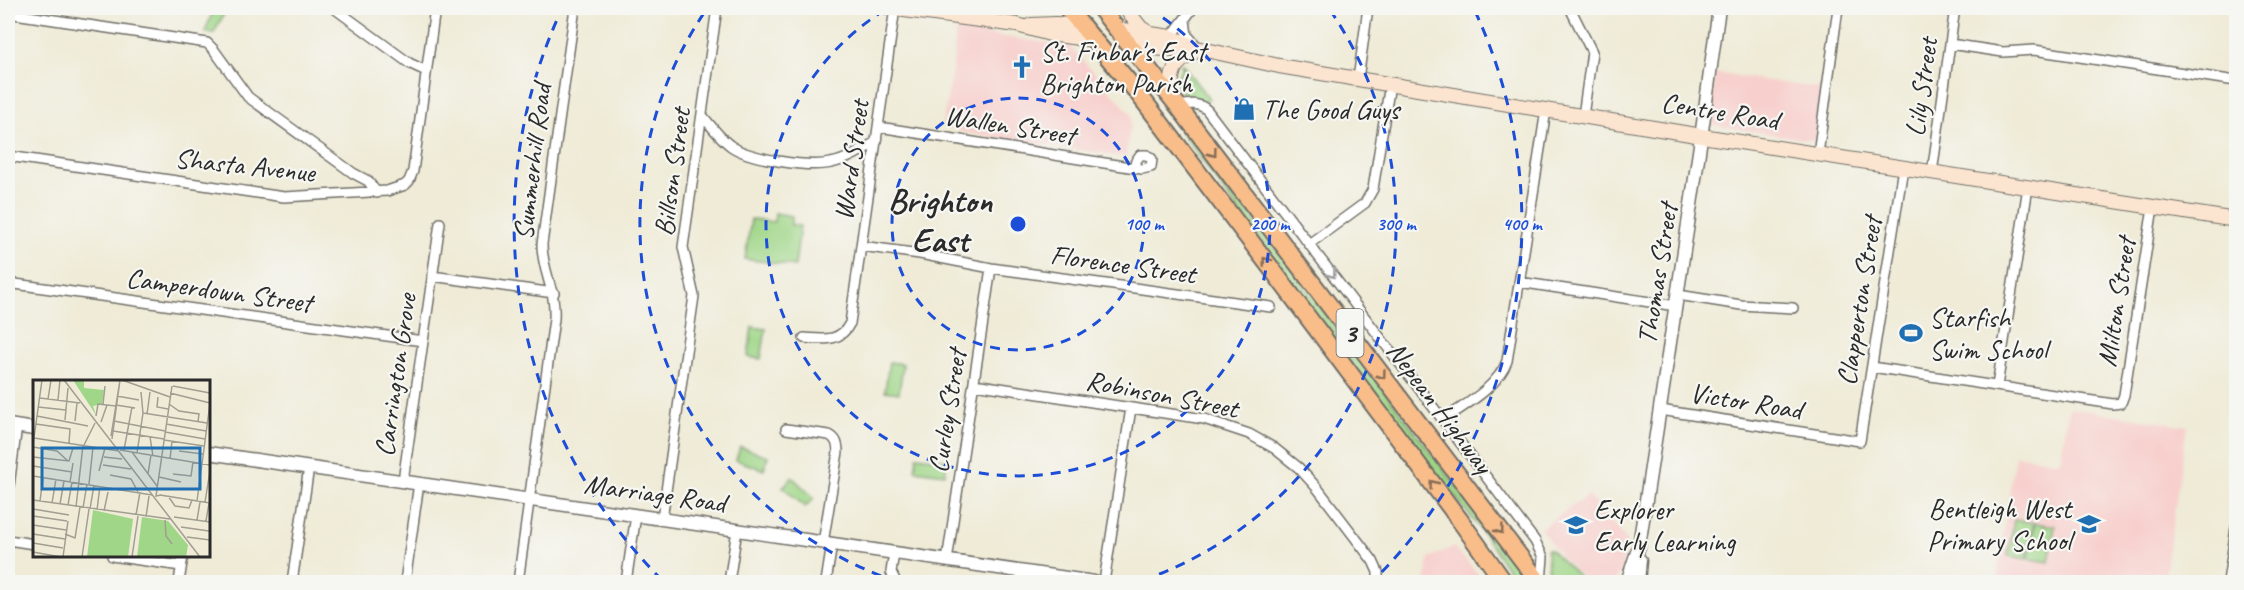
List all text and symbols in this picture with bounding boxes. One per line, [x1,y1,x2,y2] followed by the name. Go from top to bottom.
[1897,33,1946,138] street label: Lily Street
[1040,34,1209,101] place label: St. Finbar's East Brighton Parish
[1009,54,1035,80] church icon: St. Finbar's East Brighton Parish
[505,78,559,242] street label: Summerhill Road
[1659,84,1785,138] street label: Centre Road
[1262,92,1402,127] place label: The Good Guys
[825,95,877,222] street label: Ward Street
[1231,96,1257,122] shop icon: The Good Guys
[942,97,1081,153] street label: Wallen Street
[646,103,699,238] street label: Billson Street
[173,140,319,190] street label: Shasta Avenue
[1206,146,1217,157] one-way arrow
[888,179,993,261] district label: Brighton East
[1629,197,1686,347] street label: Thomas Street
[1828,211,1890,388] street label: Clapperton Street
[1125,213,1165,235] text: 100 m
[1251,213,1291,235] text: 200 m
[1377,213,1417,235] text: 300 m
[1503,213,1543,235] text: 400 m
[1008,214,1028,234] centre of rings
[2089,231,2144,369] street label: Milton Street
[1048,237,1200,292] street label: Florence Street
[1262,256,1273,267] one-way arrow
[124,260,318,321] street label: Camperdown Street
[1324,267,1335,278] one-way arrow
[366,290,424,459] street label: Carrington Grove
[1929,300,2052,367] place label: Starfish Swim School
[1336,309,1364,357] road number: 3
[1898,320,1924,346] sports icon: Starfish Swim School
[1379,334,1502,482] street label: Nepean Highway
[920,343,975,475] street label: Curley Street
[1083,362,1244,426] street label: Robinson Street
[1375,368,1386,379] one-way arrow
[1688,375,1808,428] street label: Victor Road
[33,380,210,557] inset map
[582,466,732,521] street label: Marriage Road
[1429,480,1440,491] one-way arrow
[1927,491,2076,558] place label: Bentleigh West Primary School
[1594,492,1736,559] place label: Explorer Early Learning
[2076,511,2102,537] school or university icon: Bentleigh West Primary School
[1563,512,1589,538] school or university icon: Explorer Early Learning
[1493,523,1504,534] one-way arrow

